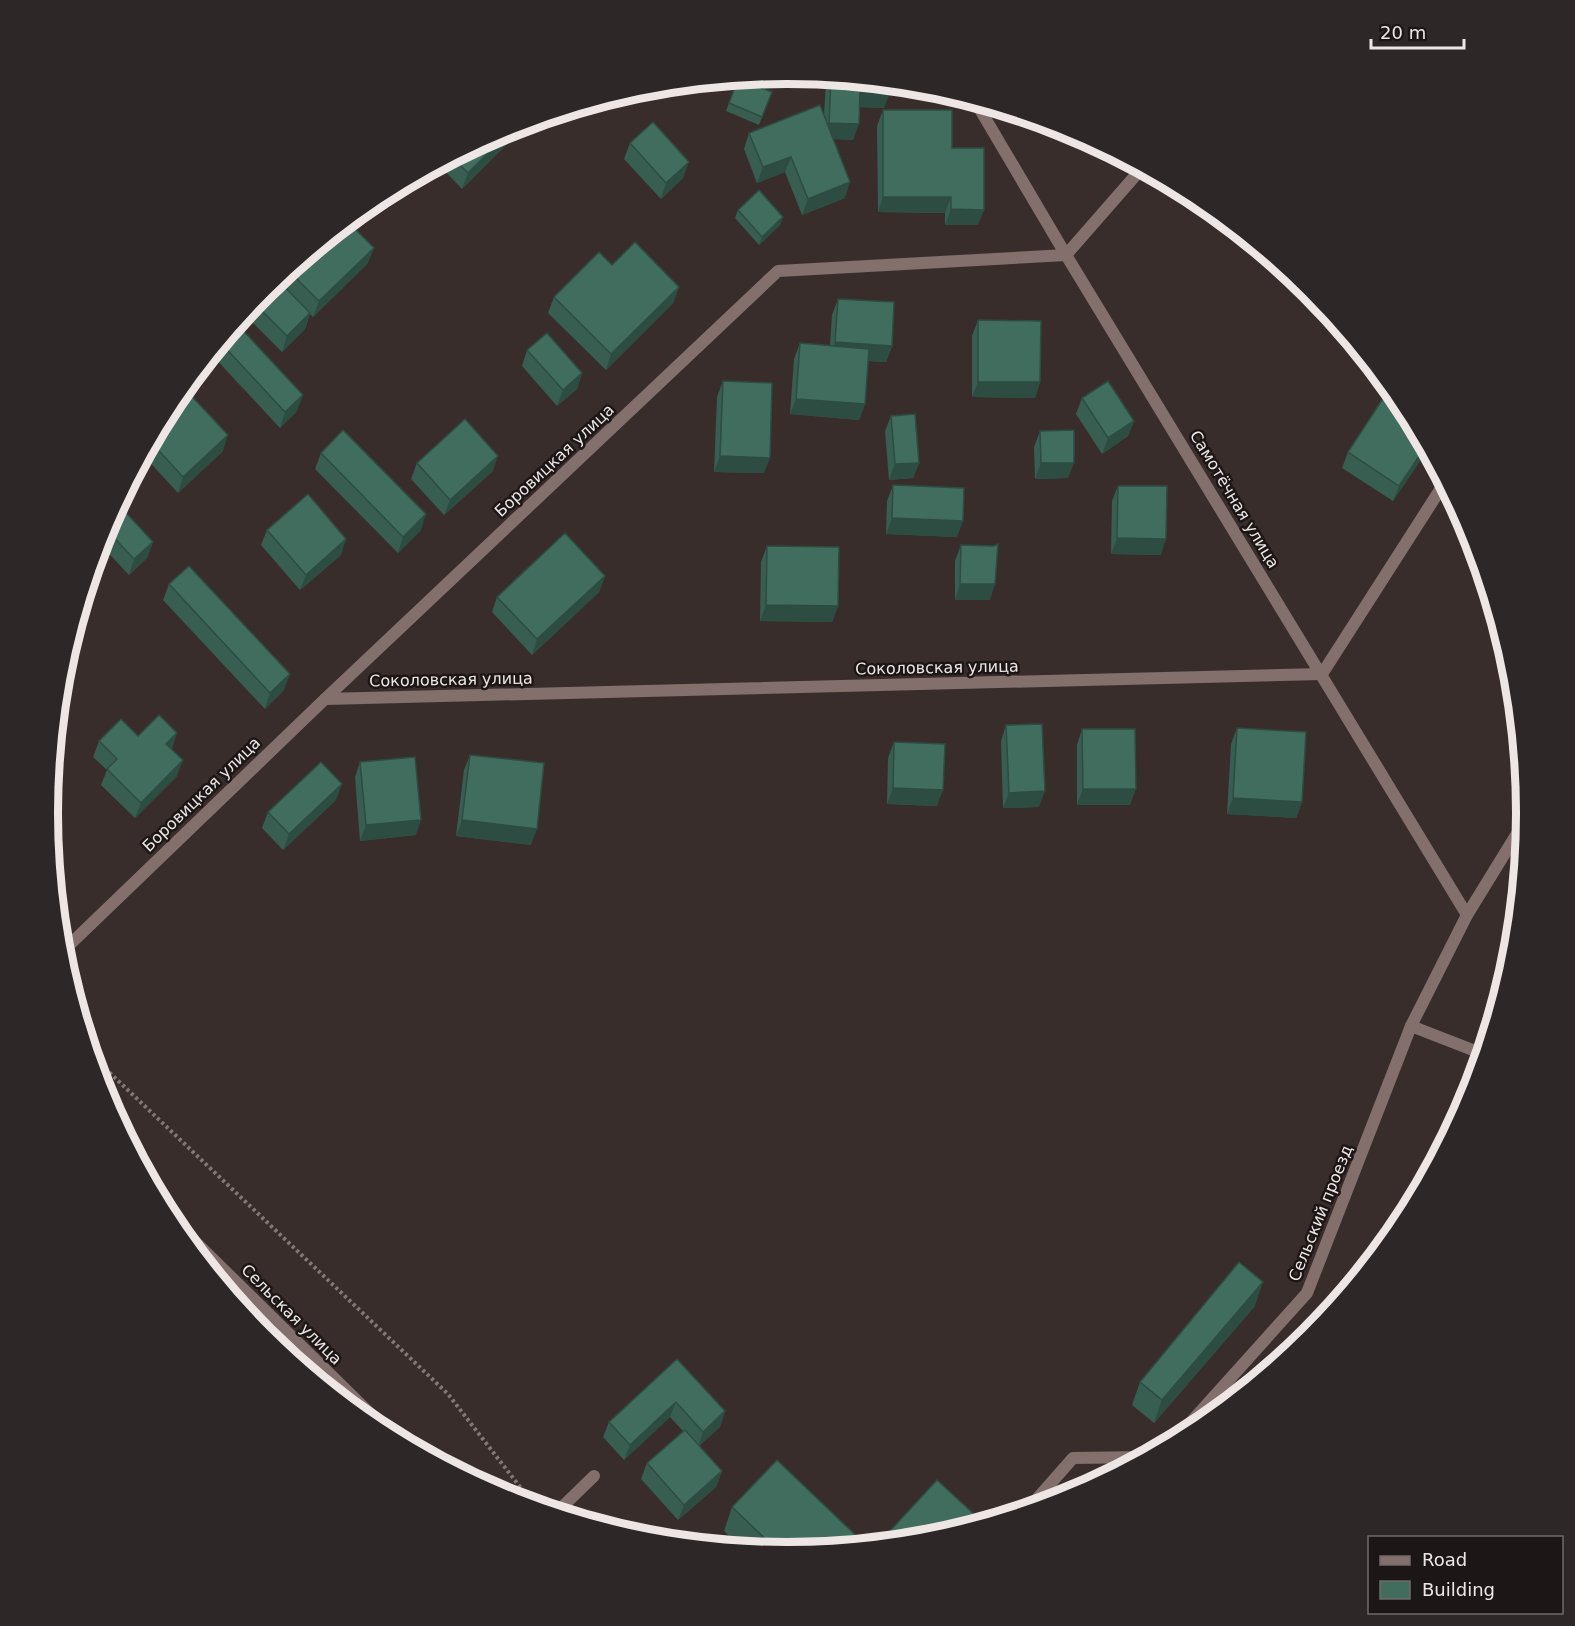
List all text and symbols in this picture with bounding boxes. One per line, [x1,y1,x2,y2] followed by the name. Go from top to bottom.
[1371,12,1464,50] scale bar
[1380,22,1426,43] text: 20 m
[491,400,618,521] street label: Боровицкая улица
[1186,427,1283,572] street label: Самотёчная улица
[855,657,1019,678] street label: Соколовская улица
[369,669,533,690] street label: Соколовская улица
[138,733,264,856] street label: Боровицкая улица
[1285,1142,1356,1284] street label: Сельский проезд
[237,1260,346,1369] street label: Сельская улица
[1368,1536,1563,1614] legend
[1422,1549,1467,1570] text: Road
[1422,1579,1495,1600] text: Building

